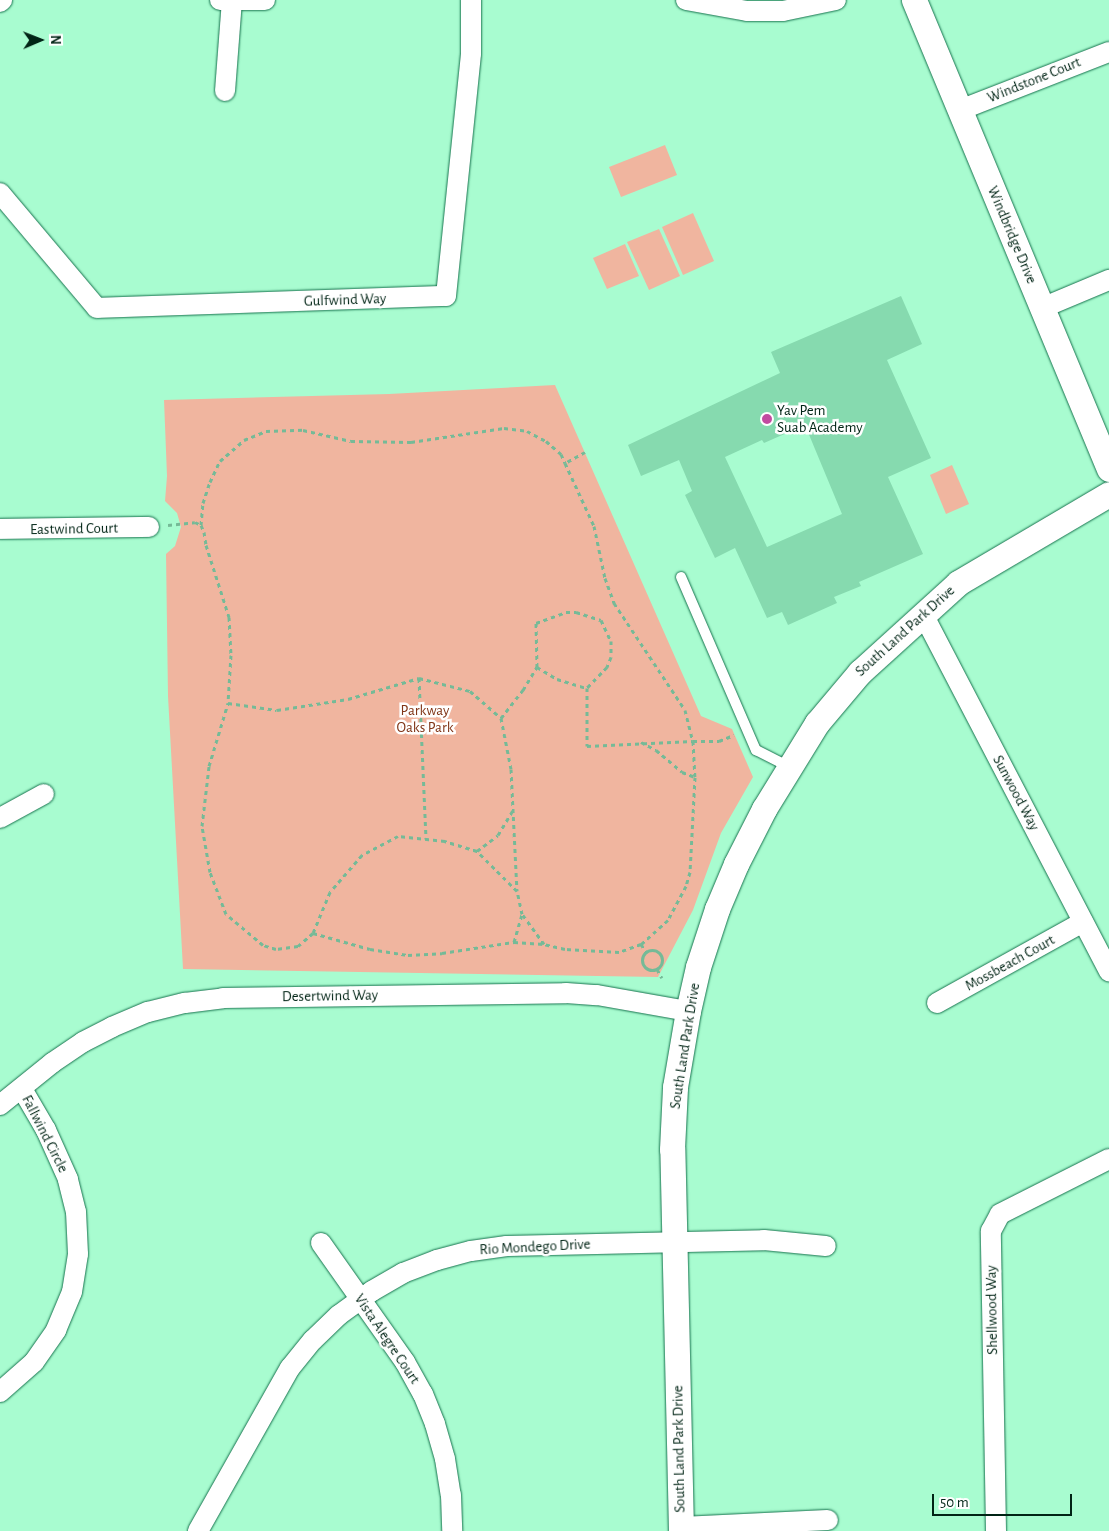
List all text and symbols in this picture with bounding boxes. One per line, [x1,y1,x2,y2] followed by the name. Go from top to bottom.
[15,15,65,65] north arrow
[48,35,62,45] text: N
[985,53,1083,107] street label: Windstone Court
[983,184,1041,286] street label: Windbridge Drive
[304,290,386,310] street label: Gulfwind Way
[777,401,863,436] place label: Yav Pem Suab Academy
[761,413,773,425] marker: Yav Pem Suab Academy
[30,519,118,539] street label: Eastwind Court
[852,582,958,680] street label: South Land Park Drive
[396,701,454,736] park label: Parkway Oaks Park
[989,752,1043,834] street label: Sunwood Way
[962,931,1058,995] street label: Mossbeach Court
[666,982,704,1110] street label: South Land Park Drive
[282,986,378,1006] street label: Desertwind Way
[18,1092,72,1176] street label: Fallwind Circle
[479,1235,591,1259] street label: Rio Mondego Drive
[982,1265,1002,1355] street label: Shellwood Way
[350,1291,424,1387] street label: Vista Alegre Court
[669,1385,689,1513] street label: South Land Park Drive
[934,1484,1074,1516] scale bar
[940,1495,969,1510] text: 50 m

